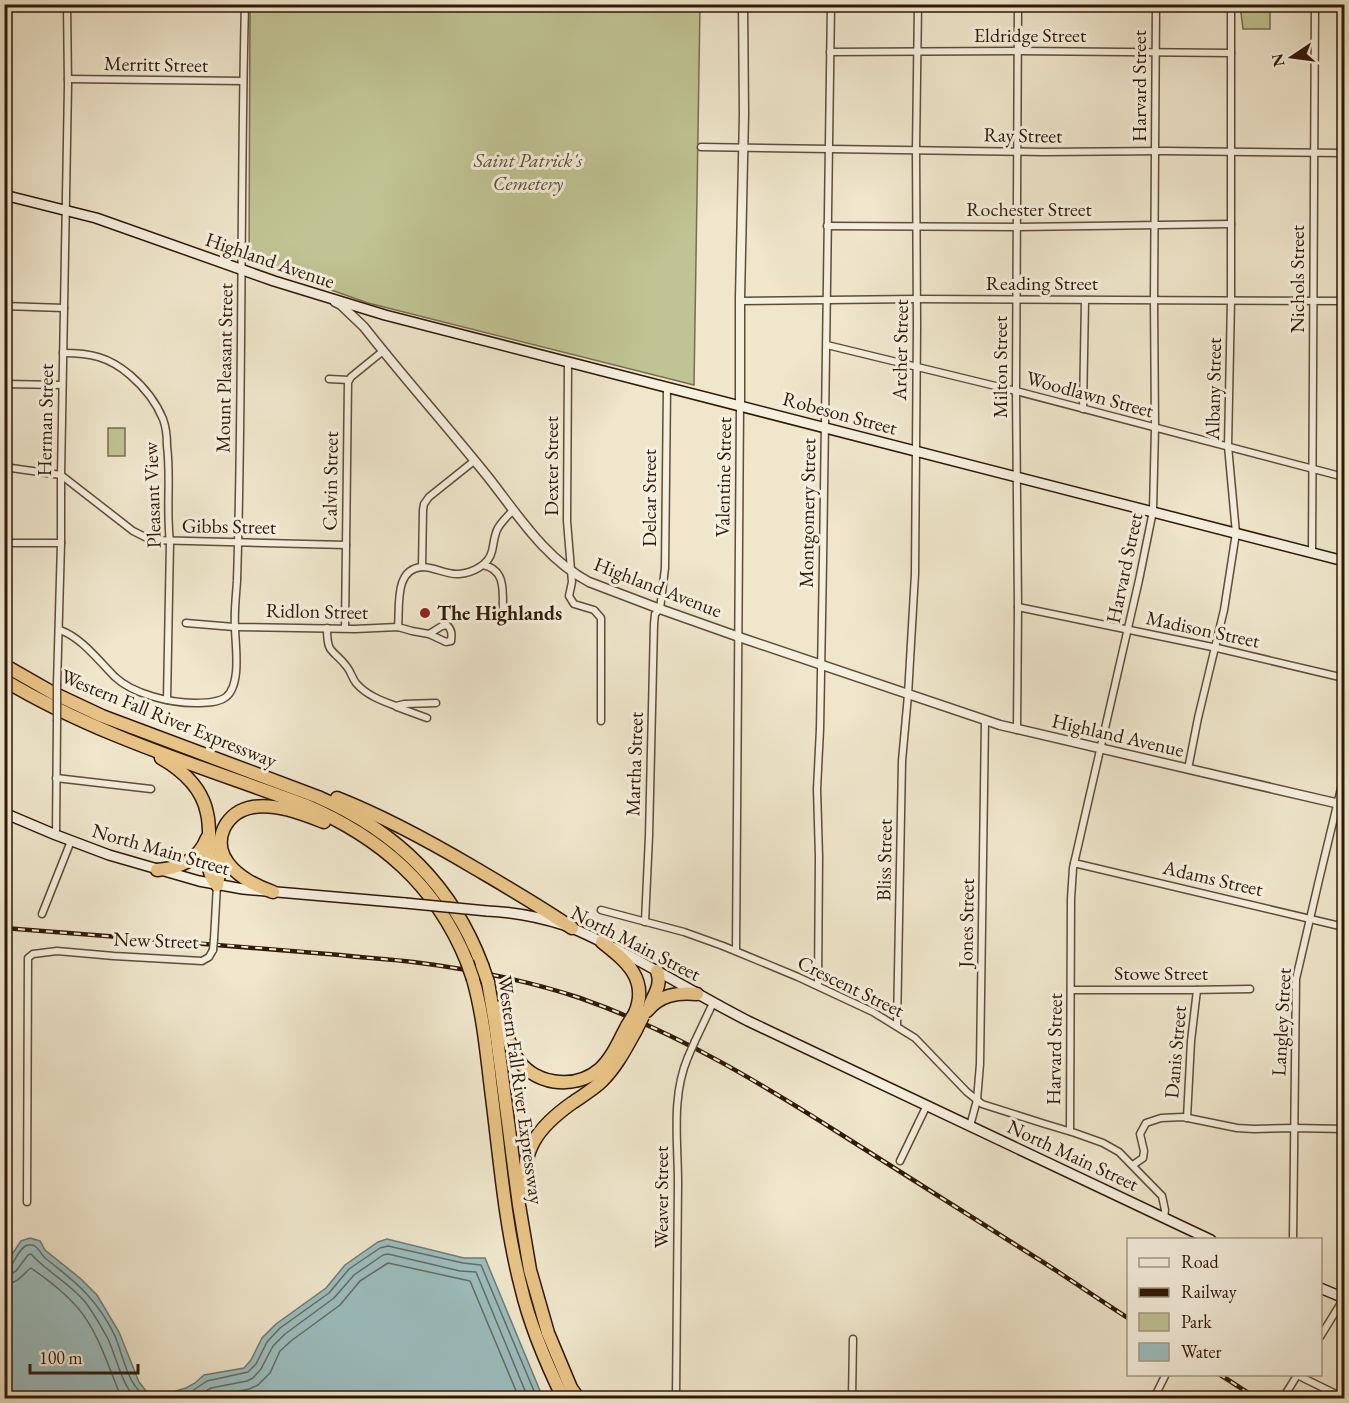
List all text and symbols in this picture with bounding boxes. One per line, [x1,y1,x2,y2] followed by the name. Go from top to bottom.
[974,22,1087,48] street label: Eldridge Street
[1262,27,1322,87] north arrow
[1126,29,1152,142] street label: Harvard Street
[104,50,209,78] street label: Merritt Street
[1266,52,1290,69] text: N
[983,121,1063,149] street label: Ray Street
[473,147,583,196] park label: Saint Patrick's Cemetery
[966,196,1092,222] street label: Rochester Street
[1284,224,1310,333] street label: Nichols Street
[202,226,338,294] street label: Highland Avenue
[986,270,1099,296] street label: Reading Street
[210,282,238,453] street label: Mount Pleasant Street
[886,298,914,402] street label: Archer Street
[987,315,1013,418] street label: Milton Street
[1199,337,1227,442] street label: Albany Street
[31,363,59,477] street label: Herman Street
[1023,365,1157,424] street label: Woodlawn Street
[780,385,901,441] street label: Robeson Street
[538,415,564,516] street label: Dexter Street
[709,416,737,537] street label: Valentine Street
[316,430,344,531] street label: Calvin Street
[793,437,821,588] street label: Montgomery Street
[137,441,167,549] street label: Pleasant View
[636,448,662,547] street label: Delcar Street
[1100,510,1149,626] street label: Harvard Street
[182,512,277,540] street label: Gibbs Street
[590,551,726,623] street label: Highland Avenue
[266,597,369,625] street label: Ridlon Street
[437,600,562,626] place label: The Highlands
[1144,604,1263,654] street label: Madison Street
[418,606,432,620] marker: The Highlands
[57,663,281,773] street label: Western Fall River Expressway
[1049,707,1187,763] street label: Highland Avenue
[619,710,649,817] street label: Martha Street
[89,817,234,881] street label: North Main Street
[870,818,898,901] street label: Bliss Street
[1159,854,1266,902] street label: Adams Street
[952,877,980,970] street label: Jones Street
[567,899,706,987] street label: North Main Street
[113,926,200,955] street label: New Street
[793,949,909,1023] street label: Crescent Street
[1114,960,1209,986] street label: Stowe Street
[1265,967,1297,1077] street label: Langley Street
[492,974,550,1206] street label: Western Fall River Expressway
[1040,992,1068,1105] street label: Harvard Street
[1158,1004,1192,1099] street label: Danis Street
[1003,1113,1143,1197] street label: North Main Street
[648,1145,674,1248] street label: Weaver Street
[1127,1238,1322,1376] legend
[1181,1250,1220,1273] text: Road
[1181,1280,1237,1303] text: Railway
[1181,1310,1212,1333] text: Park
[30,1337,138,1375] scale bar
[1181,1340,1222,1363] text: Water
[39,1346,83,1369] text: 100 m

